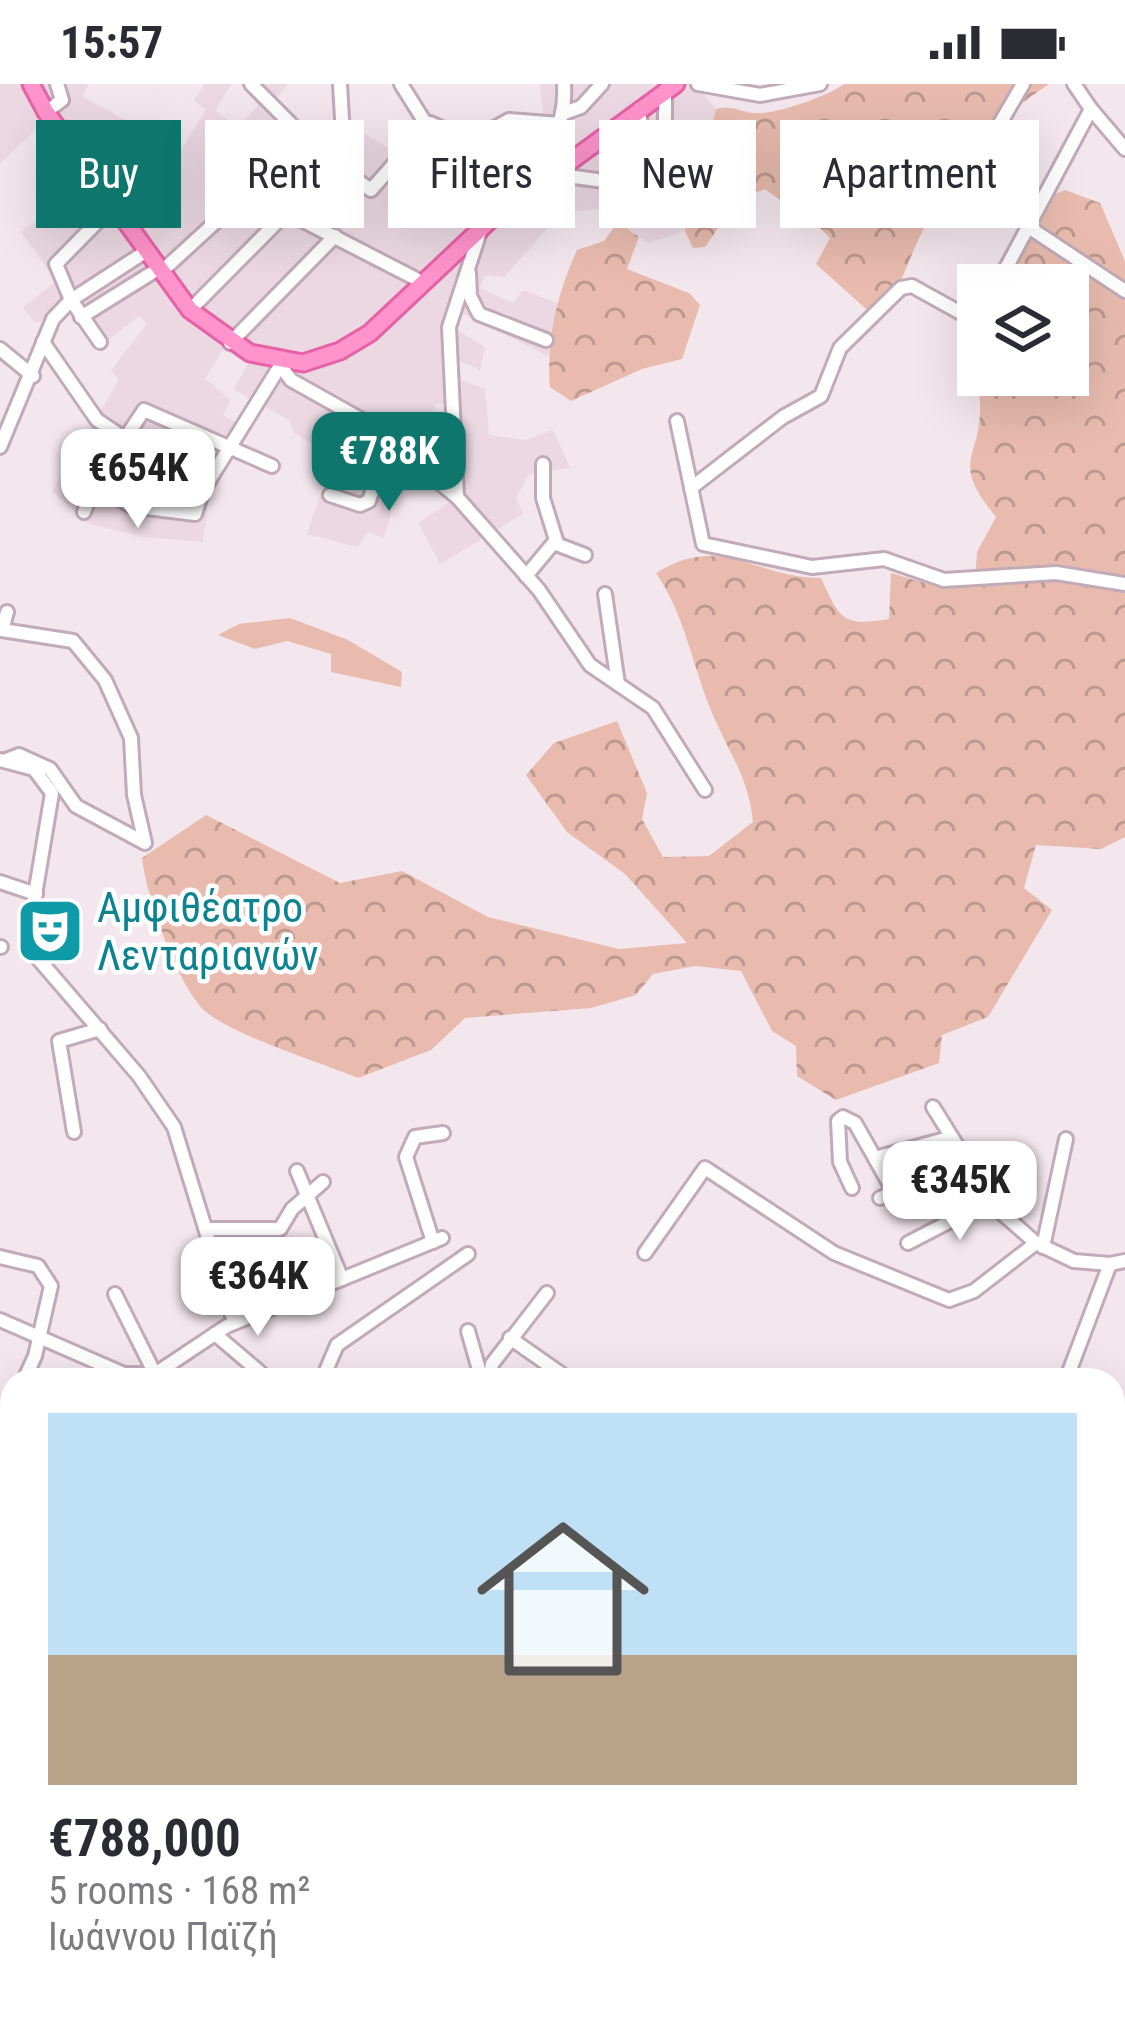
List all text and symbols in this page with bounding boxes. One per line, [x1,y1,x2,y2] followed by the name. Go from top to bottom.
[60,16,163,69] text: 15:57
[36,120,181,228] chip: Buy
[205,120,364,228] chip: Rent
[388,120,575,228] chip: Filters
[599,120,756,228] chip: New
[780,120,1039,228] chip: Apartment
[957,264,1089,396] map controls
[957,264,1089,396] button: layers
[305,412,473,514] pin: €788K
[339,428,439,474] text: €788K
[54,429,222,531] pin: €654K
[88,445,188,491] text: €654K
[97,883,319,980] place label: Αμφιθέατρο Λενταριανών
[15,896,85,966] theatre icon: Αμφιθέατρο Λενταριανών
[876,1141,1044,1243] pin: €345K
[910,1157,1010,1203] text: €345K
[174,1237,342,1339] pin: €364K
[208,1253,308,1299] text: €364K
[455,1491,671,1707] icon: home
[48,1809,241,1868] text: €788,000
[48,1868,310,1914] text: 5 rooms · 168 m²
[48,1914,278,1960] text: Ιωάννου Παϊζή

